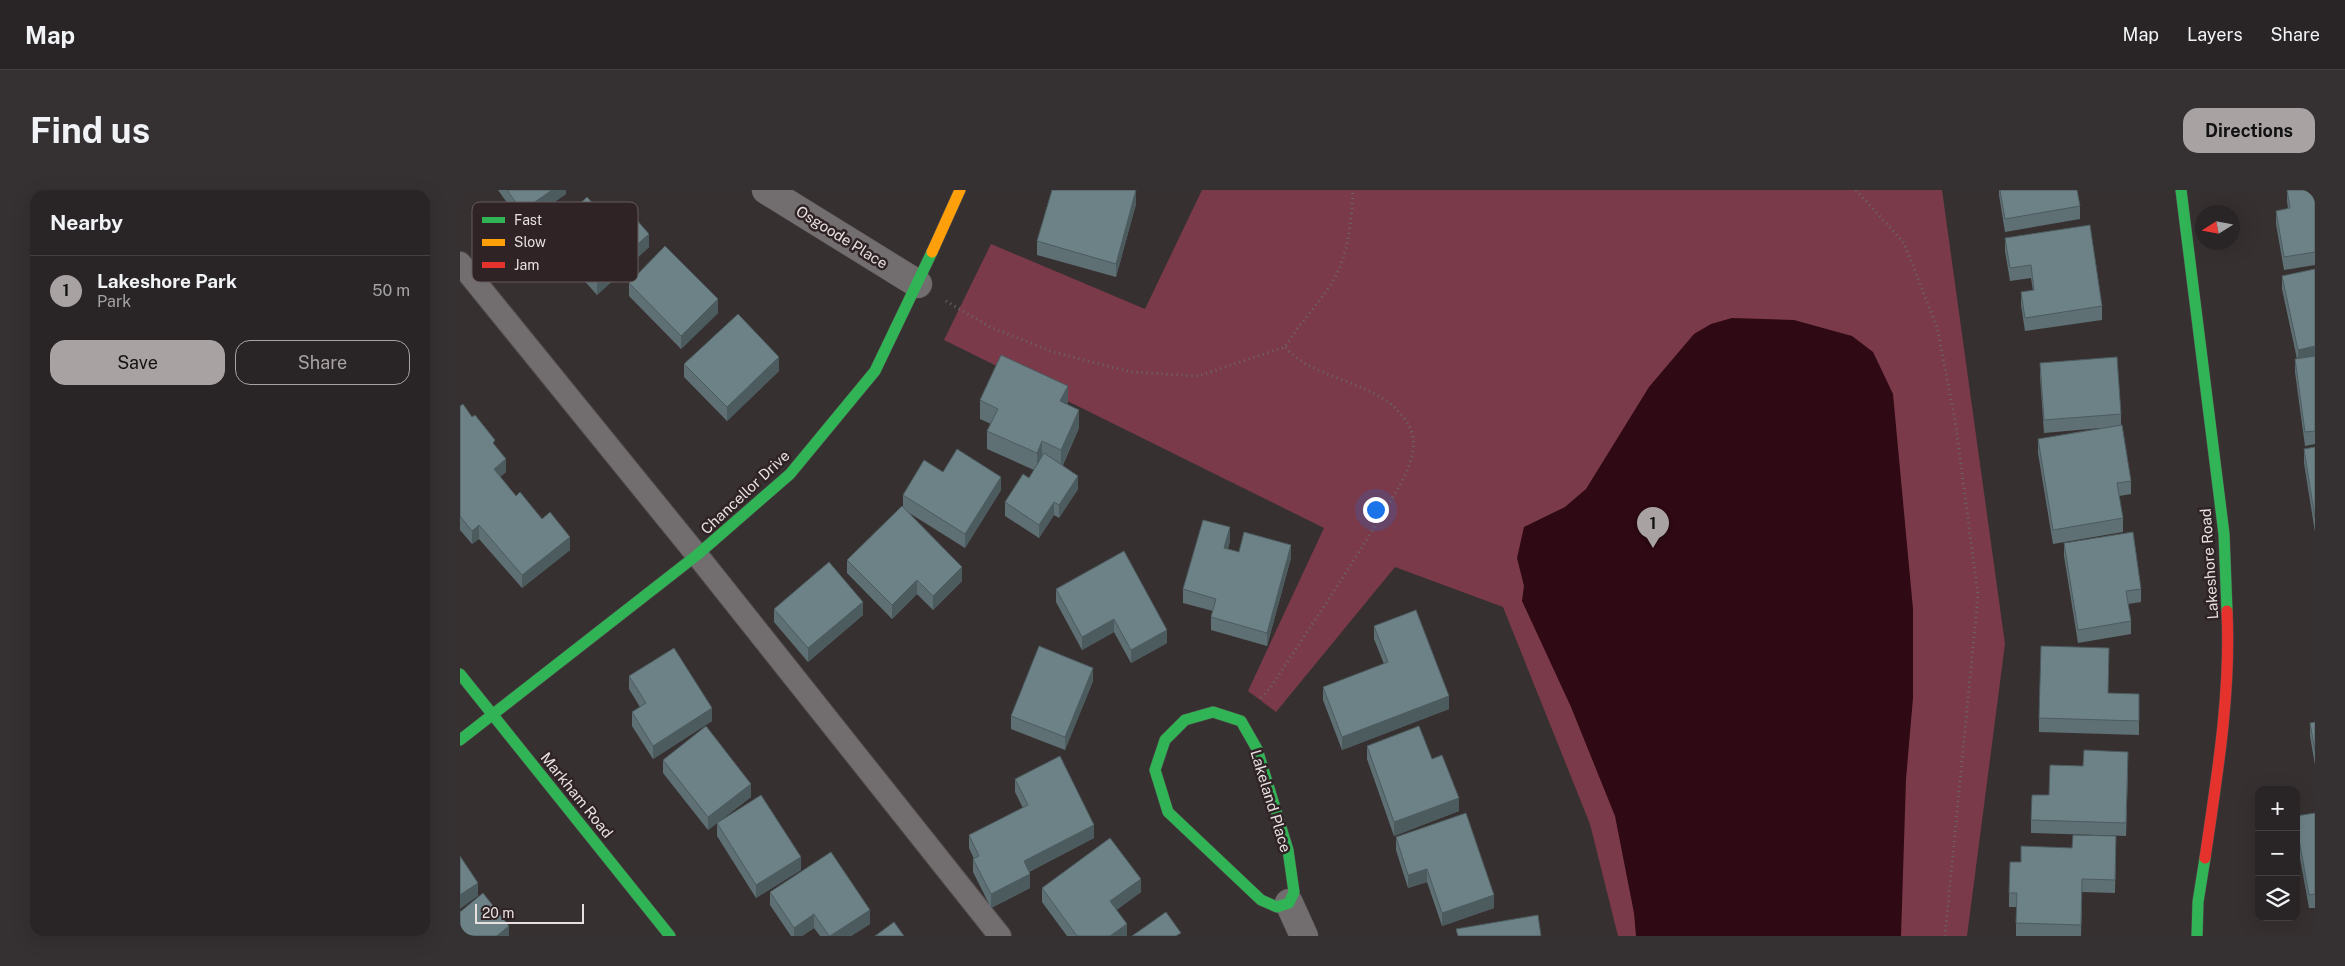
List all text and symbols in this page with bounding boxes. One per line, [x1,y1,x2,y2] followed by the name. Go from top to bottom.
[25,21,75,49] text: Map
[2123,24,2159,45] text: Map
[2187,24,2243,45] text: Layers
[2271,24,2320,45] text: Share
[2183,108,2315,153] button: Directions
[30,110,150,151] text: Find us
[472,202,638,282] legend
[793,202,891,272] street label: Osgoode Place
[2195,205,2240,250] north arrow
[50,210,123,235] text: Nearby
[514,212,542,228] text: Fast
[514,234,546,250] text: Slow
[514,257,539,273] text: Jam
[97,270,237,292] text: Lakeshore Park
[63,281,69,300] text: 1
[372,281,410,300] text: 50 m
[97,292,131,311] text: Park
[50,340,225,385] button: Save
[235,340,410,385] button: Share
[697,447,793,537] street label: Chancellor Drive
[1363,497,1389,523] your location
[1637,507,1669,548] pin: 1
[2197,508,2221,620] street label: Lakeshore Road
[1247,748,1295,854] street label: Lakeland Place
[537,749,617,841] street label: Markham Road
[2255,786,2300,921] map controls
[2255,786,2300,831] button: +
[2255,831,2300,876] button: −
[2255,876,2300,921] button: layers
[475,901,584,924] scale bar
[482,905,514,921] text: 20 m

